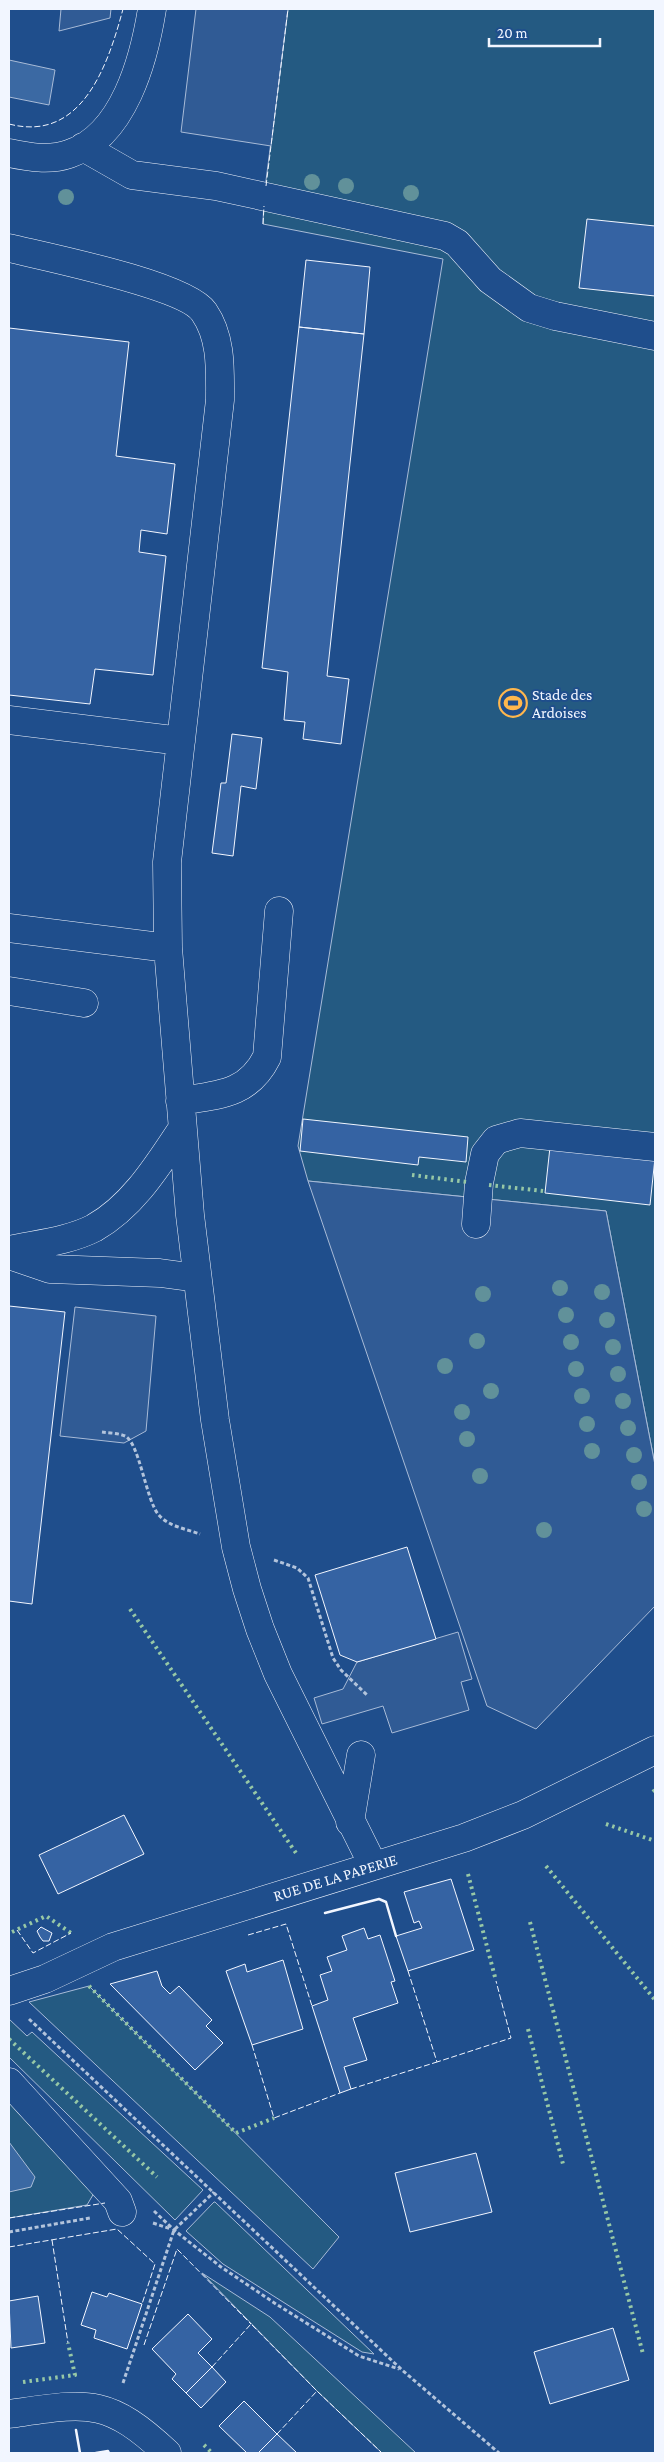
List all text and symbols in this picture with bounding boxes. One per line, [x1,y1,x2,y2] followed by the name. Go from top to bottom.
[489,15,600,47] scale bar
[497,25,528,41] text: 20 m
[532,686,592,721] place label: Stade des Ardoises
[498,688,528,718] sports icon: Stade des Ardoises
[271,1850,400,1904] street label: RUE DE LA PAPERIE

